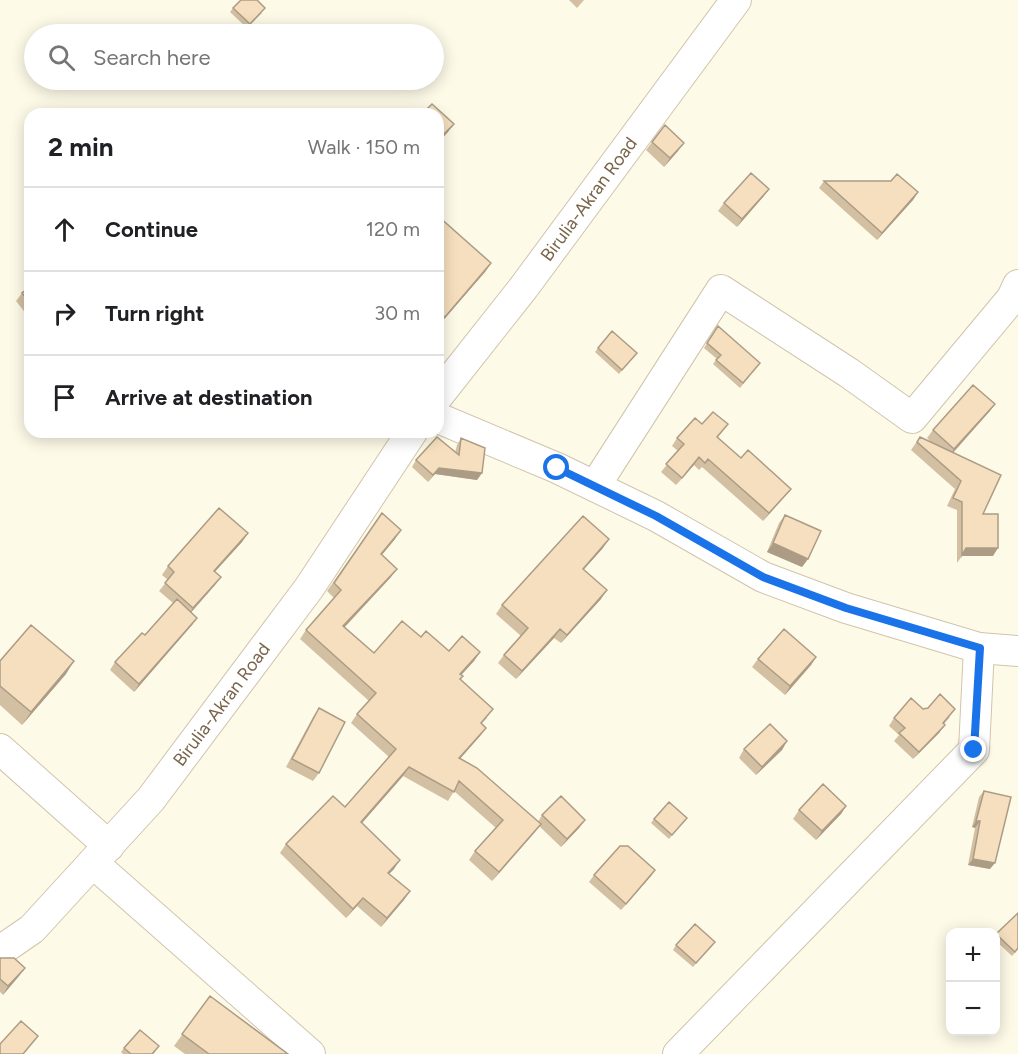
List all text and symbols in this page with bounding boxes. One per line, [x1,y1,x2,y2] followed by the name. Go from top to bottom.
[24,24,444,90] search box
[45,41,78,74] icon: search
[93,44,211,71] text: Search here
[48,131,114,163] text: 2 min
[536,133,642,265] street label: Birulia-Akran Road
[308,135,420,159] text: Walk · 150 m
[48,213,81,246] icon: ahead
[105,216,198,243] text: Continue
[366,217,420,241] text: 120 m
[48,297,81,330] icon: right
[105,300,204,327] text: Turn right
[374,301,420,325] text: 30 m
[48,381,81,414] icon: arrive
[105,384,313,411] text: Arrive at destination
[543,454,569,480] route start
[168,639,275,771] street label: Birulia-Akran Road
[960,736,986,762] route end
[946,928,1000,1036] map controls
[946,928,1000,982] button: +
[946,982,1000,1036] button: −

